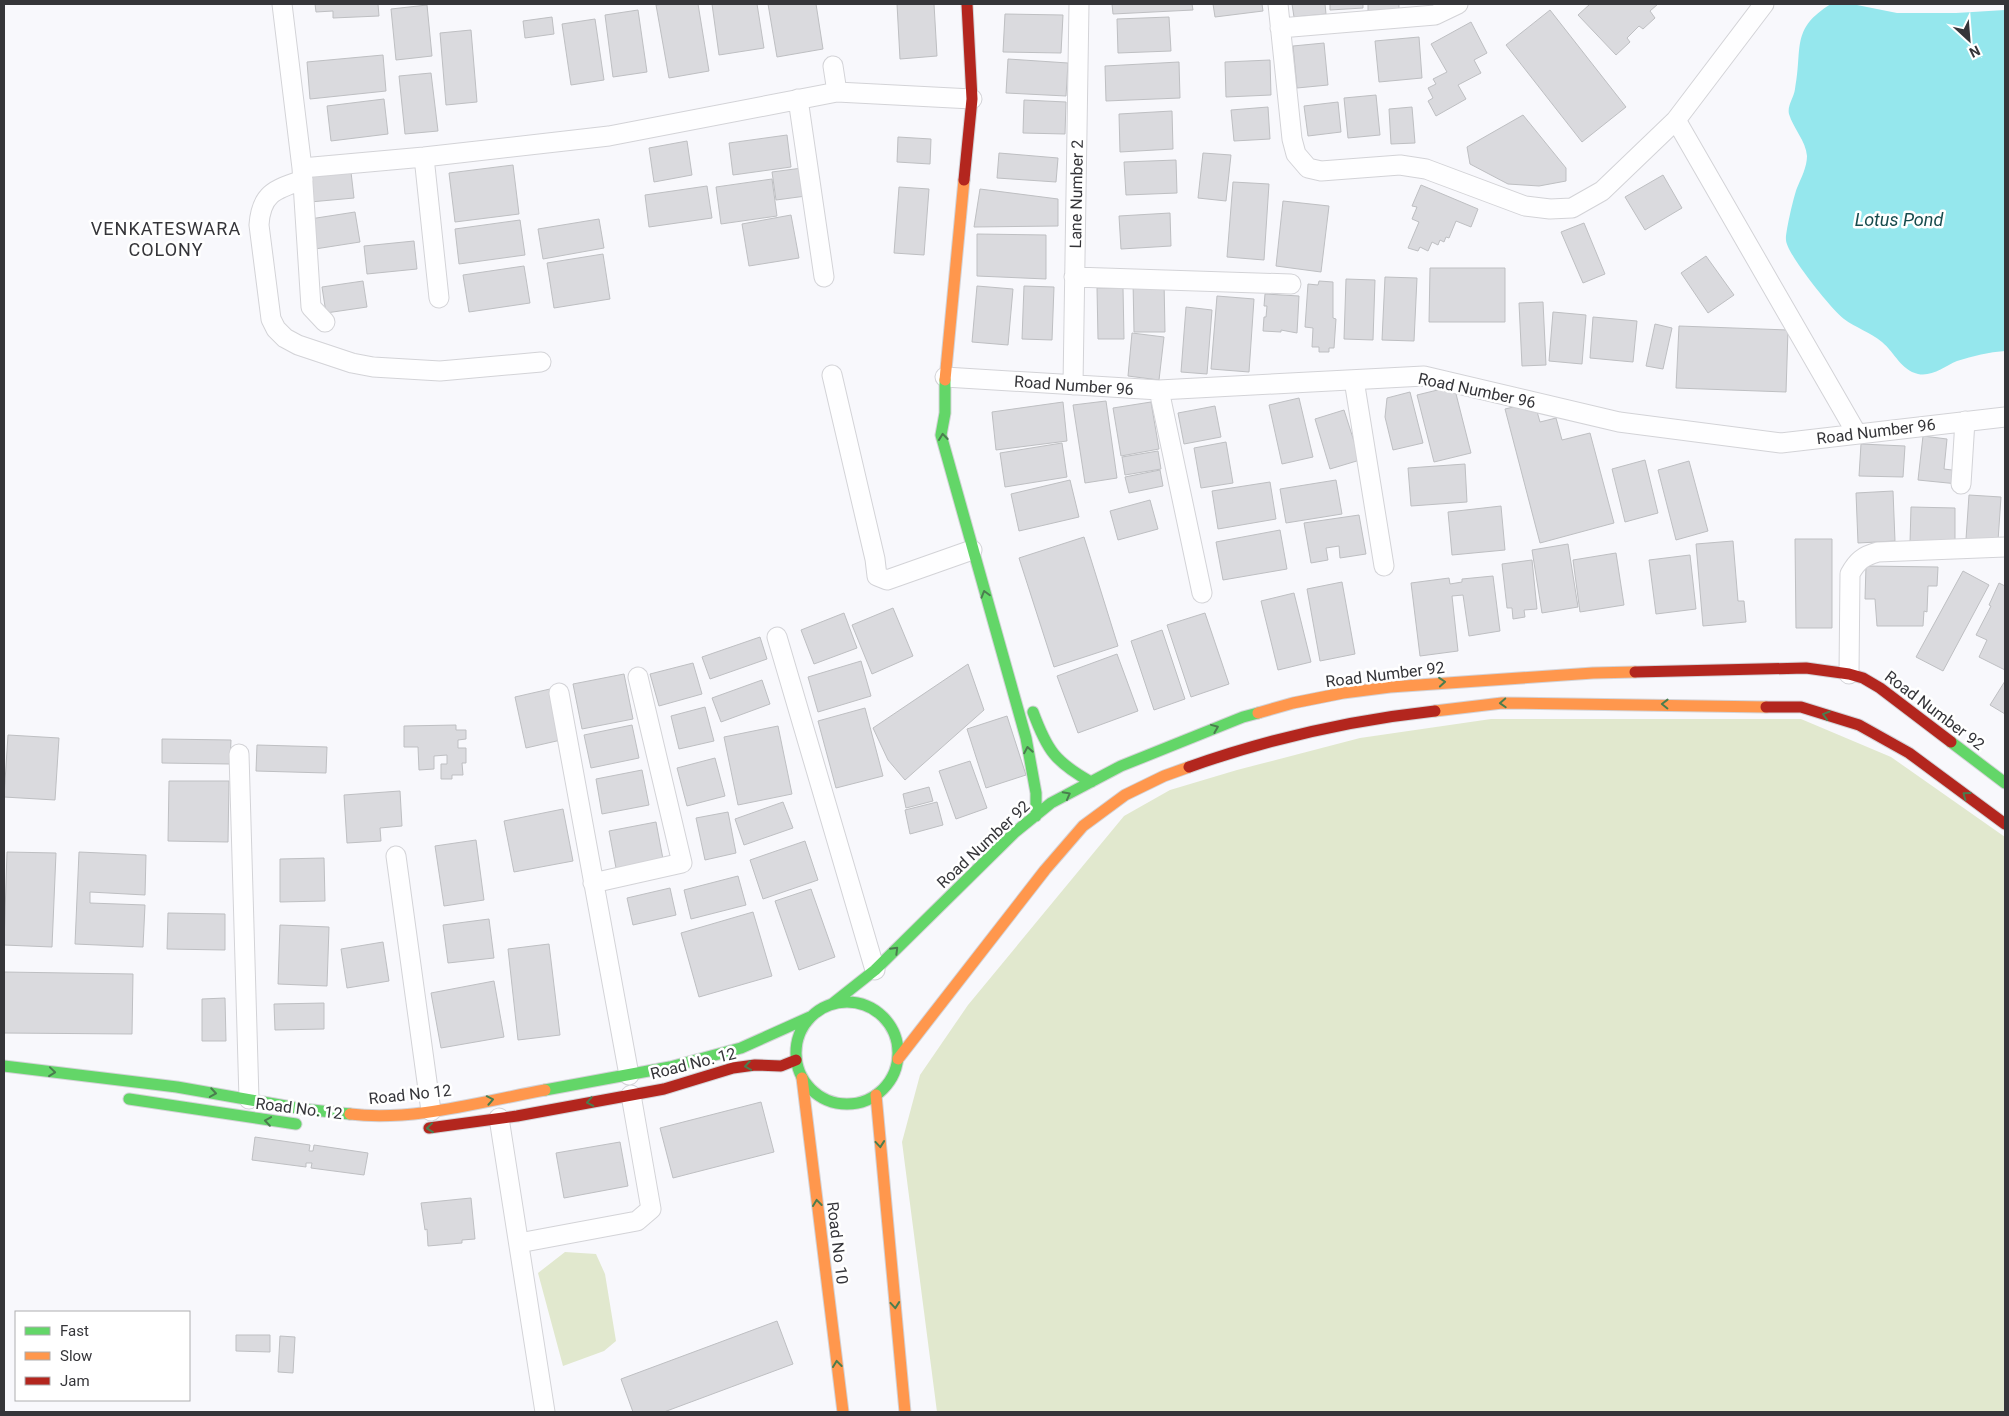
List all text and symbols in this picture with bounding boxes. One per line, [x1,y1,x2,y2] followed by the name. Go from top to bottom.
[1944,15,1994,65] north arrow
[1967,42,1983,61] text: N
[1066,139,1087,249] street label: Lane Number 2
[1855,209,1944,230] water label: Lotus Pond
[91,218,241,260] district label: VENKATESWARA COLONY
[1416,369,1537,412] street label: Road Number 96
[1014,372,1134,399] street label: Road Number 96
[1815,415,1937,448] street label: Road Number 96
[938,432,949,440] one-way arrow
[980,590,990,598] one-way arrow
[1324,658,1446,691] street label: Road Number 92
[1881,667,1988,754] street label: Road Number 92
[1438,677,1446,688] one-way arrow
[1498,698,1506,708] one-way arrow
[1661,699,1669,710] one-way arrow
[1823,711,1831,721] one-way arrow
[1210,724,1219,735] one-way arrow
[1024,746,1034,754] one-way arrow
[1062,791,1071,801] one-way arrow
[1963,793,1972,801] one-way arrow
[933,797,1034,892] street label: Road Number 92
[890,947,899,956] one-way arrow
[648,1044,738,1083] street label: Road No. 12
[744,1060,752,1071] one-way arrow
[49,1066,57,1077] one-way arrow
[368,1081,452,1108] street label: Road No 12
[209,1087,218,1097] one-way arrow
[254,1094,343,1123] street label: Road No. 12
[485,1095,494,1105] one-way arrow
[586,1097,594,1107] one-way arrow
[264,1116,272,1126] one-way arrow
[425,1122,433,1133] one-way arrow
[875,1140,886,1148] one-way arrow
[812,1198,823,1206] one-way arrow
[823,1201,852,1286] street label: Road No 10
[890,1302,901,1310] one-way arrow
[15,1311,190,1401] legend
[60,1322,89,1340] text: Fast
[60,1347,92,1365] text: Slow
[832,1360,843,1368] one-way arrow
[60,1372,90,1390] text: Jam

